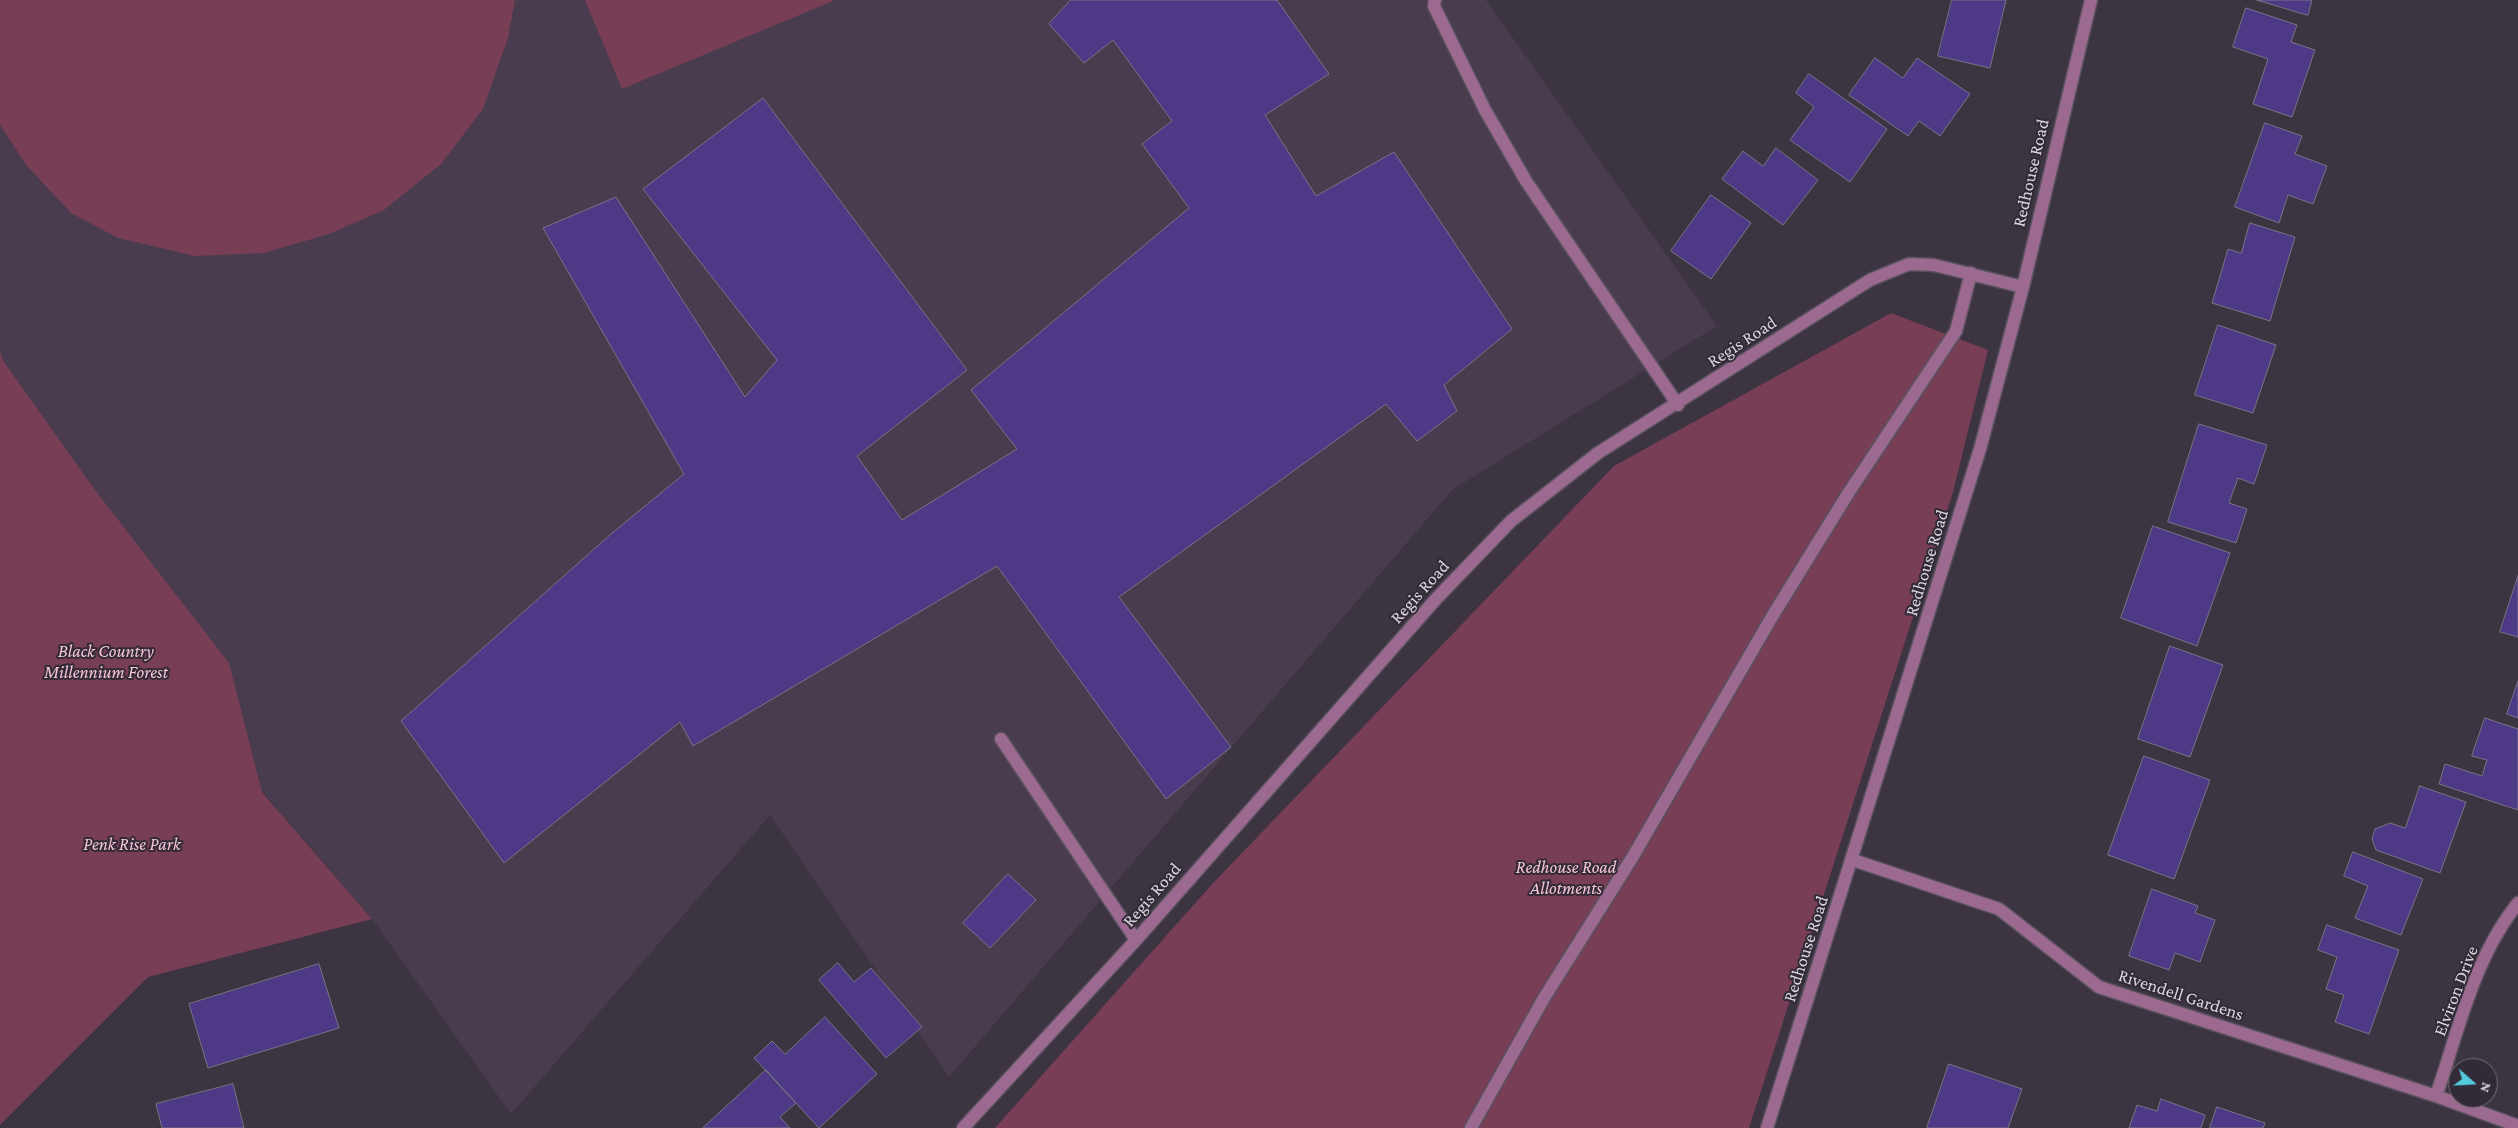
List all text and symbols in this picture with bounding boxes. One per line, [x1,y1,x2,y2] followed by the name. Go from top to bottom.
[2008,117,2054,229] street label: Redhouse Road
[1703,312,1781,372] street label: Regis Road
[1901,507,1953,619] street label: Redhouse Road
[1386,556,1454,628] street label: Regis Road
[44,640,168,682] park label: Black Country Millennium Forest
[83,833,181,855] park label: Penk Rise Park
[1516,856,1616,899] park label: Redhouse Road Allotments
[1118,858,1186,932] street label: Regis Road
[1779,893,1833,1005] street label: Redhouse Road
[2429,943,2483,1039] street label: Elviron Drive
[2116,965,2246,1025] street label: Rivendell Gardens
[2448,1058,2498,1108] north arrow
[2477,1080,2495,1095] text: N

